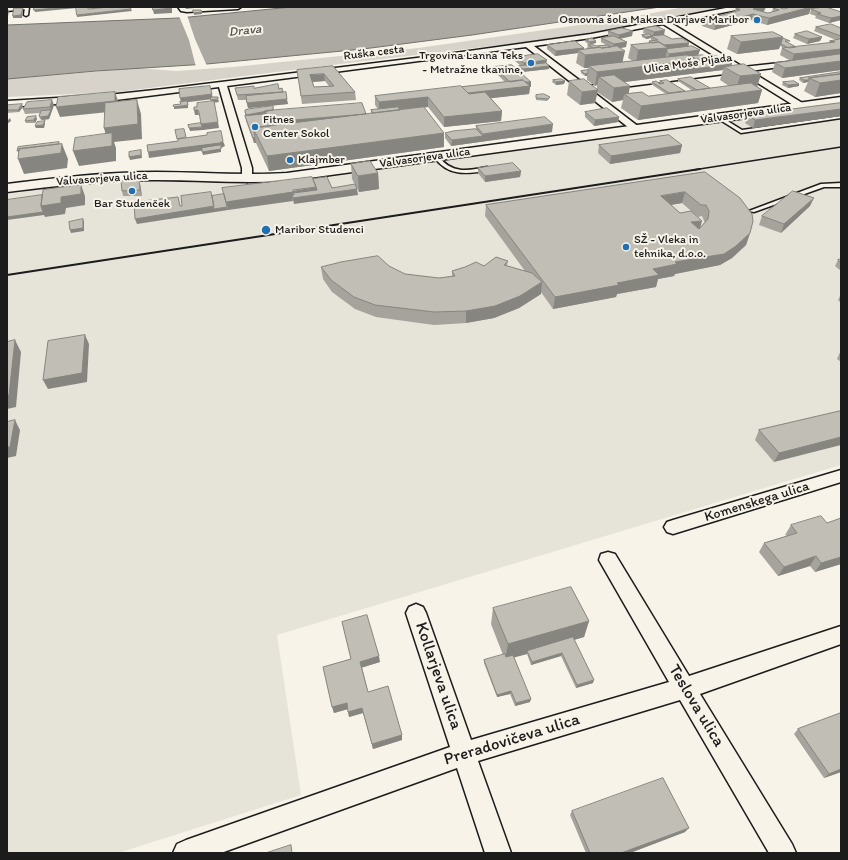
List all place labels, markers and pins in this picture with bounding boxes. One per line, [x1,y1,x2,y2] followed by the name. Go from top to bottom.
[559,13,749,27] place label: Osnovna šola Maksa Durjave Maribor
[752,15,762,25] marker: Osnovna šola Maksa Durjave Maribor
[419,49,523,77] place label: Trgovina Lanna Teks - Metražne tkanine,
[526,58,536,68] marker: Trgovina Lanna Teks - Metražne tkanine,
[263,113,329,141] place label: Fitnes Center Sokol
[250,122,260,132] marker: Fitnes Center Sokol
[298,153,345,167] place label: Klajmber
[285,155,295,165] marker: Klajmber
[127,186,137,196] marker: Bar Studenček
[94,197,170,211] place label: Bar Studenček
[275,223,364,237] place label: Maribor Studenci
[260,224,272,236] marker: Maribor Studenci
[634,233,706,261] place label: SŽ - Vleka in tehnika, d.o.o.
[621,242,631,252] marker: SŽ - Vleka in tehnika, d.o.o.

